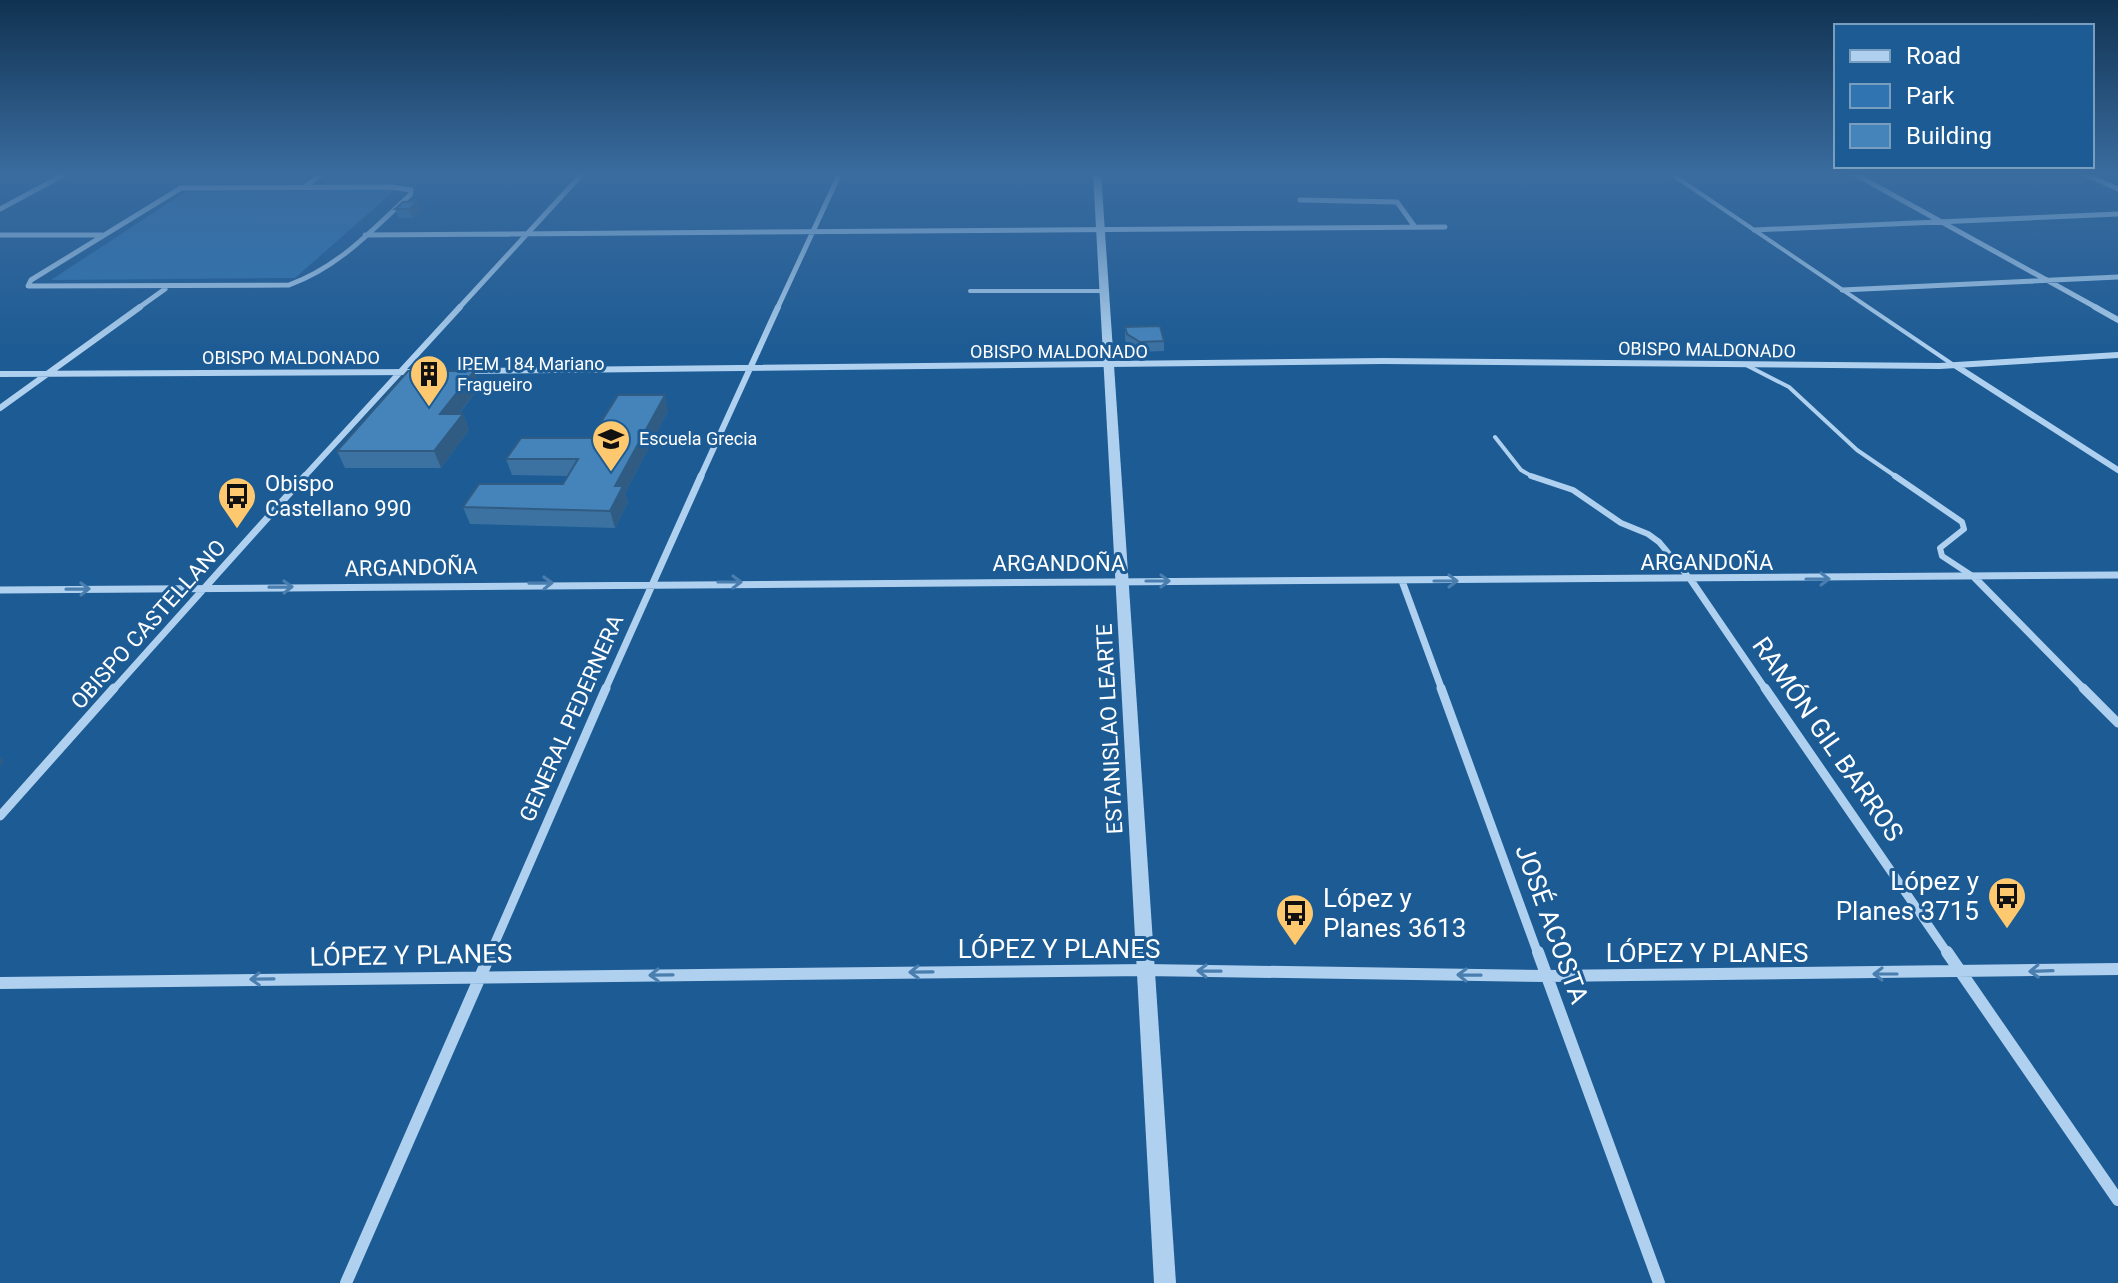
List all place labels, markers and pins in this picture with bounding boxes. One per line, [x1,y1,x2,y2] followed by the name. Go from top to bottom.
[408,353,450,408] building icon: IPEM 184 Mariano Fragueiro
[457,353,604,395] place label: IPEM 184 Mariano Fragueiro
[590,418,632,473] school or university icon: Escuela Grecia
[639,428,757,449] place label: Escuela Grecia
[265,471,411,521] place label: Obispo Castellano 990
[216,475,258,530] bus stop icon: Obispo Castellano 990
[1836,866,1979,926] place label: López y Planes 3715
[1986,875,2028,930] bus stop icon: López y Planes 3715
[1323,883,1466,943] place label: López y Planes 3613
[1274,892,1316,947] bus stop icon: López y Planes 3613

